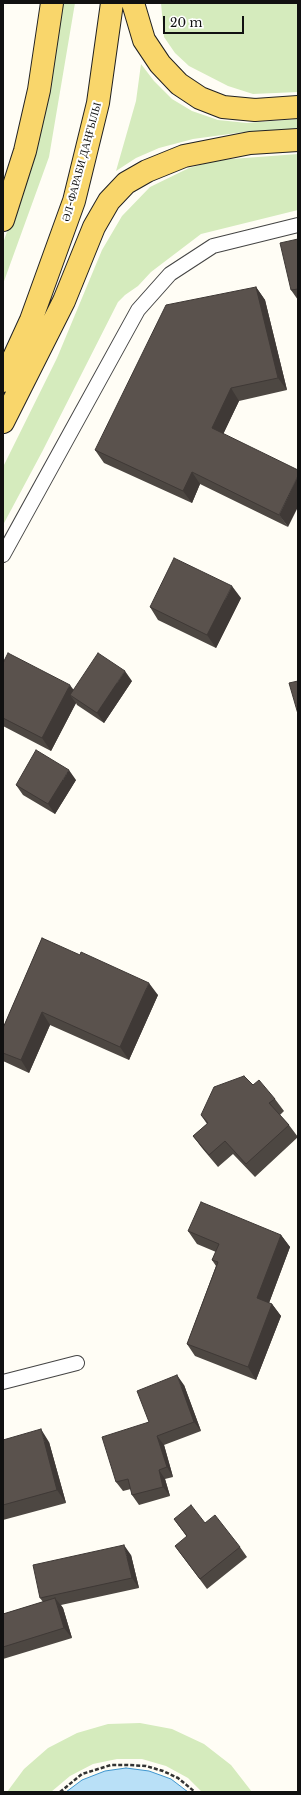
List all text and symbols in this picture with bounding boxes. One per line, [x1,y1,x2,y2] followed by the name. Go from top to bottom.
[165,8,246,34] scale bar
[170,15,202,30] text: 20 m
[60,101,104,223] street label: ӘЛ-ФАРАБИ ДАҢҒЫЛЫ

